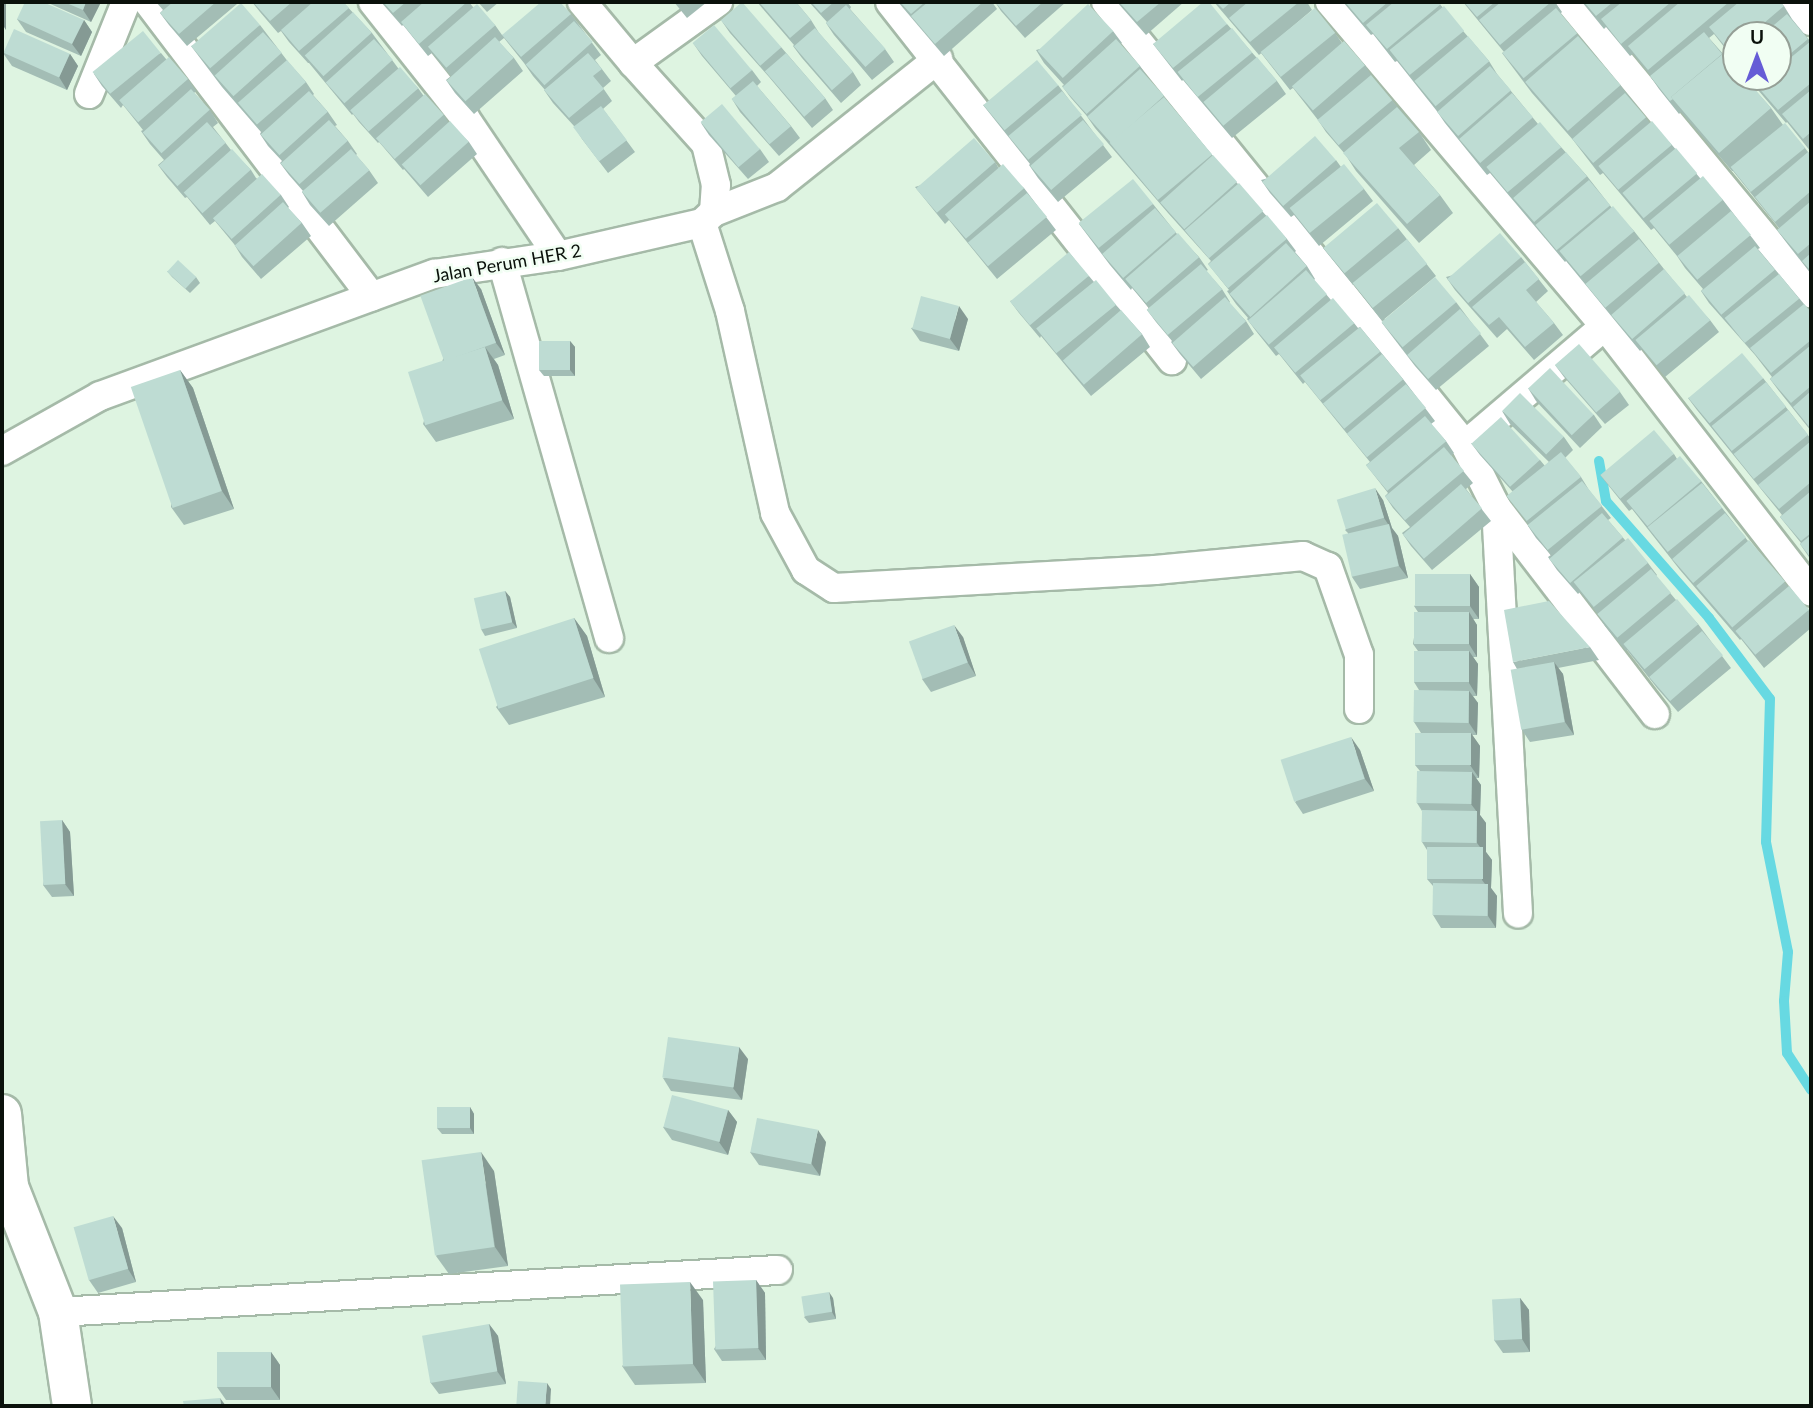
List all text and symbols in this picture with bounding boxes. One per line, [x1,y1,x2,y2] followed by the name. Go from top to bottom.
[1722,21,1792,91] north arrow
[1750,25,1764,48] text: U
[431,239,583,287] street label: Jalan Perum HER 2

